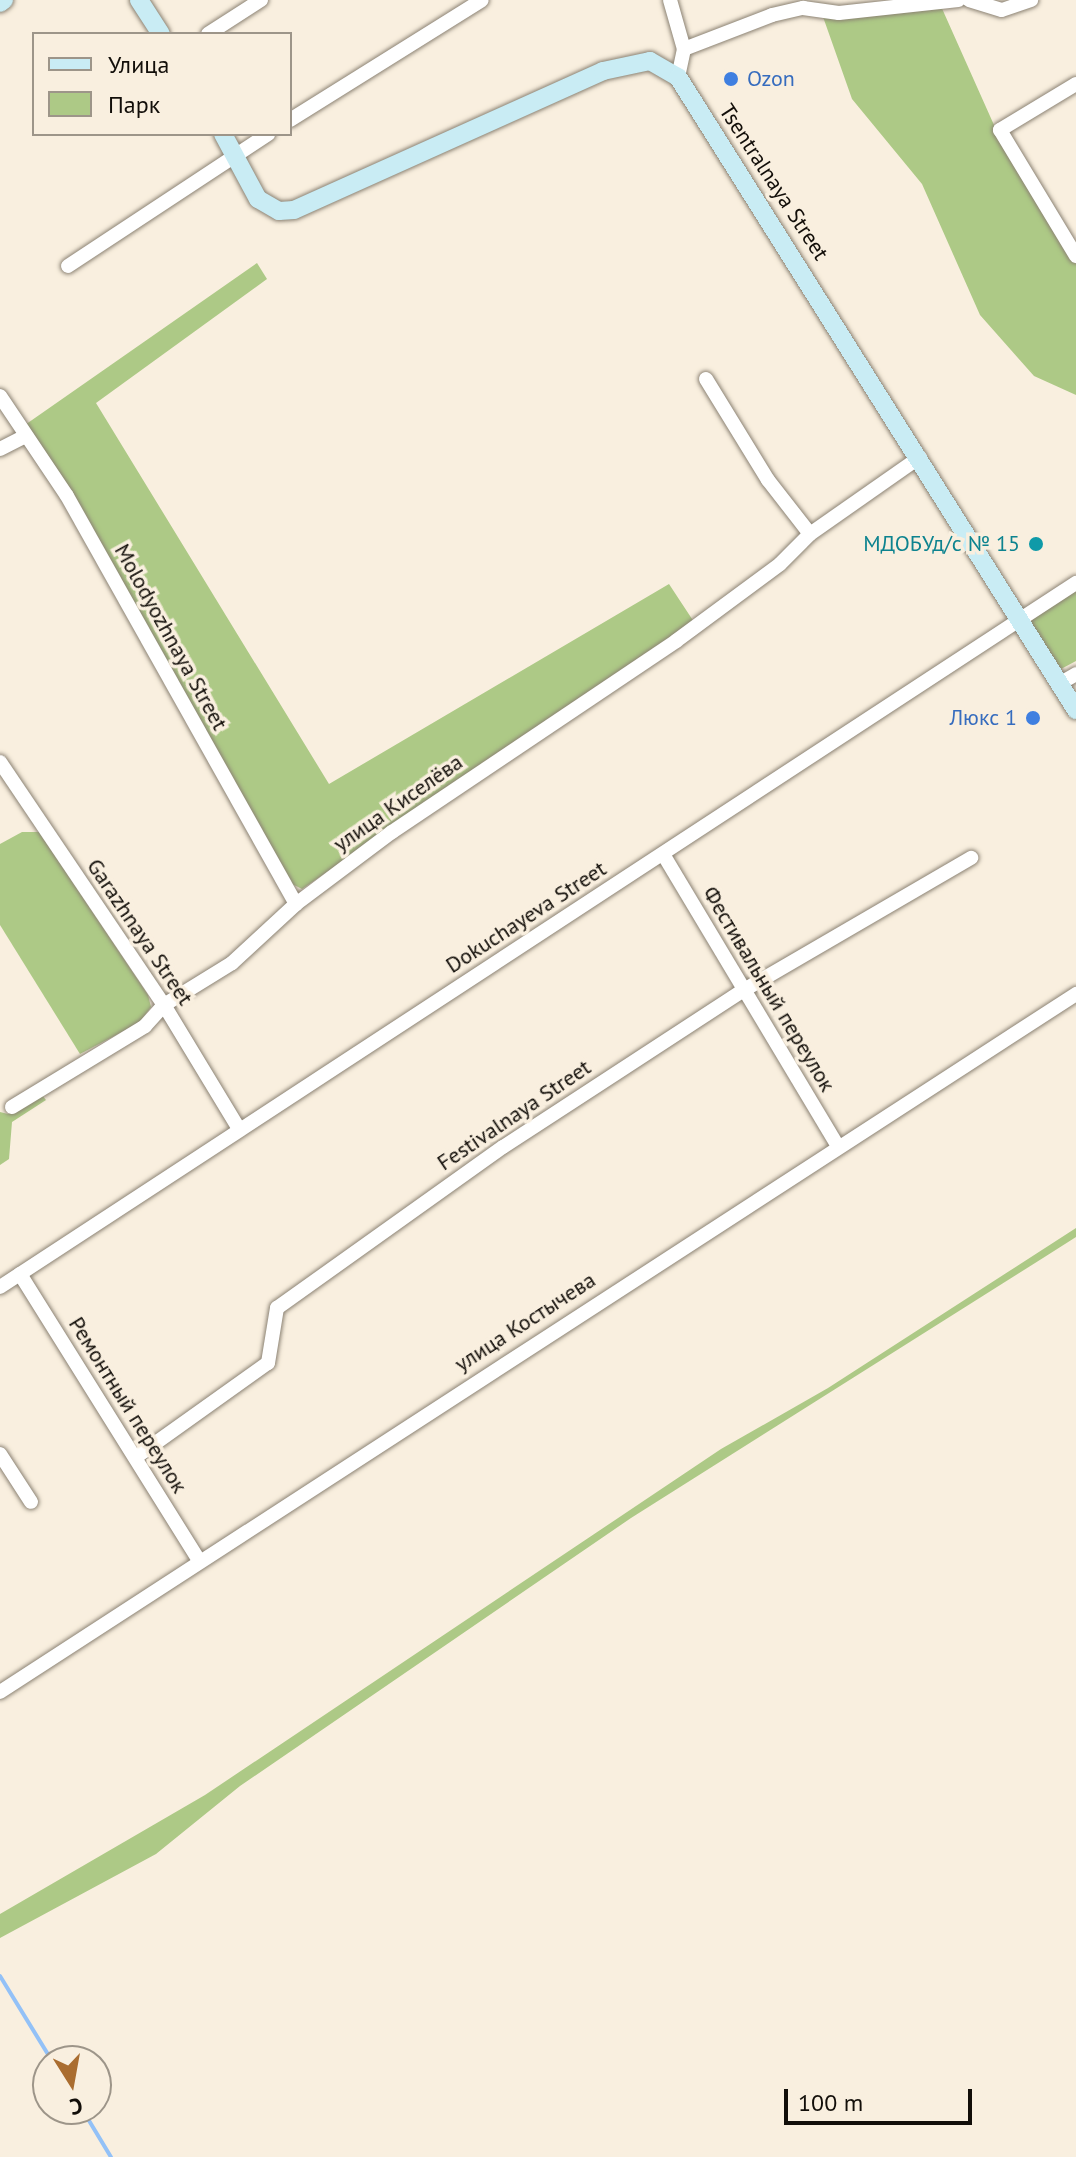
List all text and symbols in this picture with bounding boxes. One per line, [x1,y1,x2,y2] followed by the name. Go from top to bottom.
[32,32,292,136] legend
[108,49,169,80] text: Улица
[747,66,795,92] place label: Ozon
[722,70,740,88] marker: Ozon
[108,89,160,120] text: Парк
[714,99,834,265] street label: Tsentralnaya Street
[863,531,1020,557] place label: МДОБУд/с № 15
[1027,535,1045,553] marker: МДОБУд/с № 15
[109,539,233,735] street label: Molodyozhnaya Street
[949,705,1017,731] place label: Люкс 1
[1024,709,1042,727] marker: Люкс 1
[328,749,468,857] street label: улица Киселёва
[81,854,199,1010] street label: Garazhnaya Street
[441,855,611,979] street label: Dokuchayeva Street
[697,882,841,1096] street label: Фестивальный переулок
[432,1054,596,1176] street label: Festivalnaya Street
[450,1267,600,1377] street label: улица Костычева
[63,1312,193,1498] street label: Ремонтный переулок
[32,2045,112,2125] north arrow
[788,2073,976,2123] scale bar
[798,2087,863,2118] text: 100 m
[67,2092,85,2122] text: С

